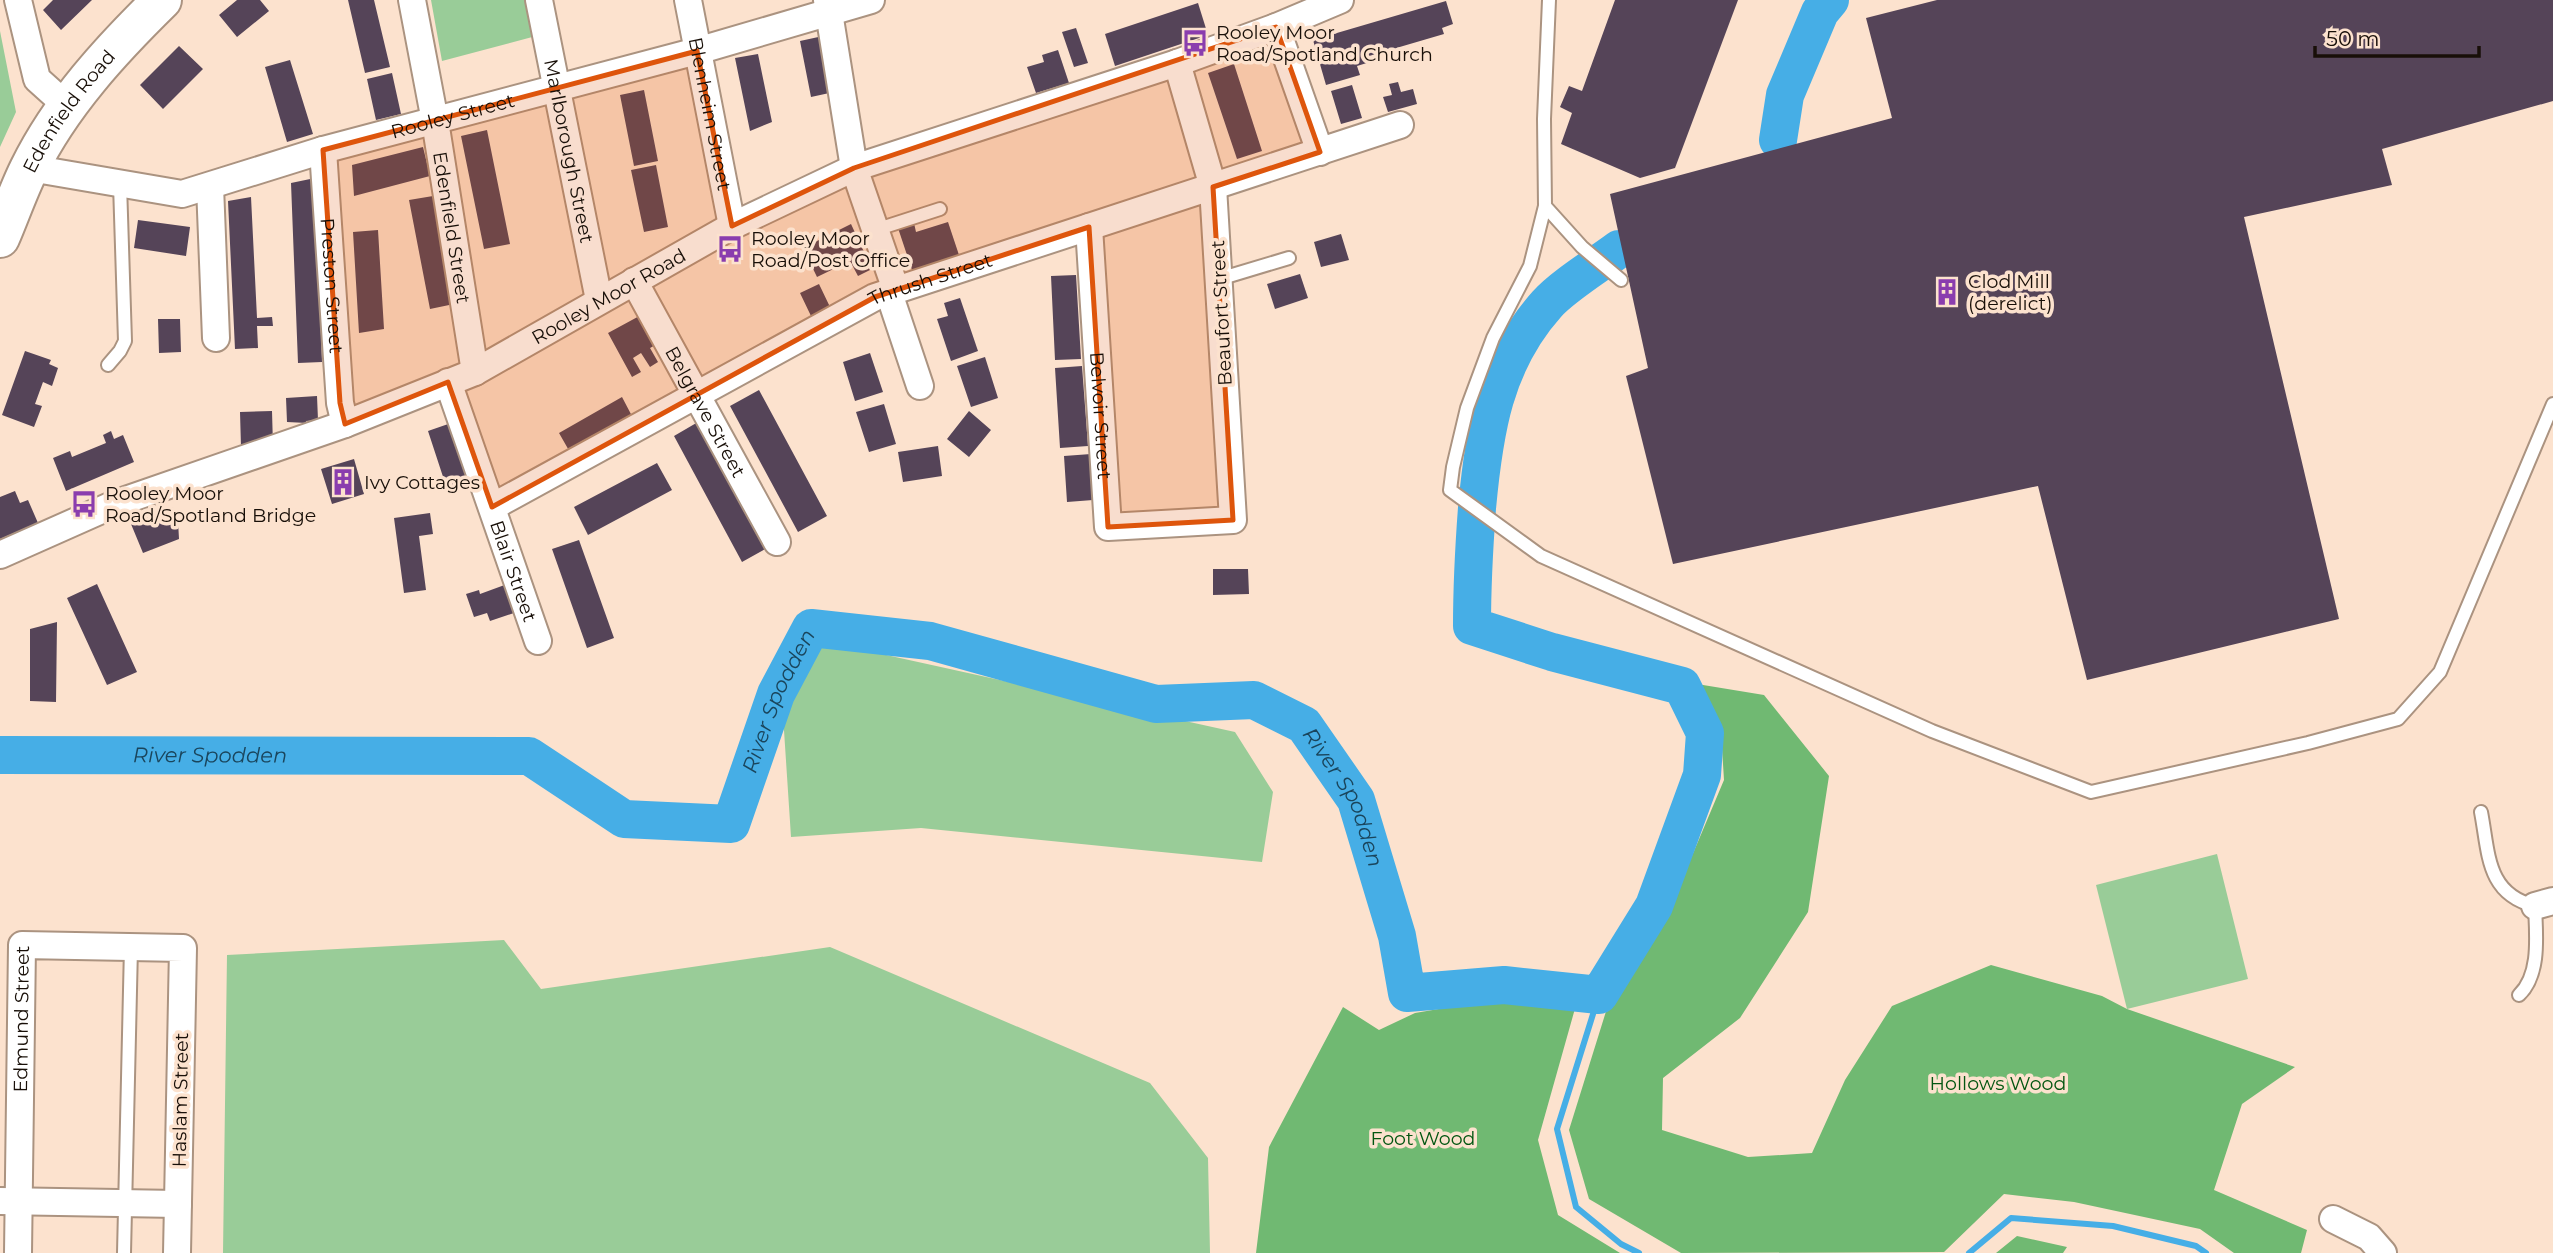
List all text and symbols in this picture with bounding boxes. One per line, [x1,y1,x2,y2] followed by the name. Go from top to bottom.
[2315,14,2480,58] scale bar
[1216,21,1433,66] place label: Rooley Moor Road/Spotland Church
[2326,26,2380,51] text: 50 m
[1180,28,1210,58] bus stop icon: Rooley Moor Road/Spotland Church
[683,35,736,193] street label: Blenheim Street
[18,45,120,177] street label: Edenfield Road
[539,57,598,245] street label: Marlborough Street
[388,89,517,144] street label: Rooley Street
[428,150,475,305] street label: Edenfield Street
[316,217,348,355] street label: Preston Street
[751,227,910,272] place label: Rooley Moor Road/Post Office
[715,234,745,264] bus stop icon: Rooley Moor Road/Post Office
[1206,239,1237,386] street label: Beaufort Street
[528,244,690,349] street label: Rooley Moor Road
[864,248,996,310] street label: Thrush Street
[1968,270,2052,315] place label: Clod Mill (derelict)
[1932,277,1962,307] building icon: Clod Mill (derelict)
[660,342,750,482] street label: Belgrave Street
[1085,351,1116,481] street label: Belvoir Street
[328,467,358,497] building icon: Ivy Cottages
[364,471,480,494] place label: Ivy Cottages
[105,482,316,527] place label: Rooley Moor Road/Spotland Bridge
[69,489,99,519] bus stop icon: Rooley Moor Road/Spotland Bridge
[485,517,542,625] street label: Blair Street
[737,625,820,776] water label: River Spodden
[1298,723,1388,870] water label: River Spodden
[133,742,287,768] water label: River Spodden
[9,945,34,1092] street label: Edmund Street
[168,1032,193,1168] street label: Haslam Street
[1930,1072,2066,1095] park label: Hollows Wood
[1371,1127,1475,1150] park label: Foot Wood

